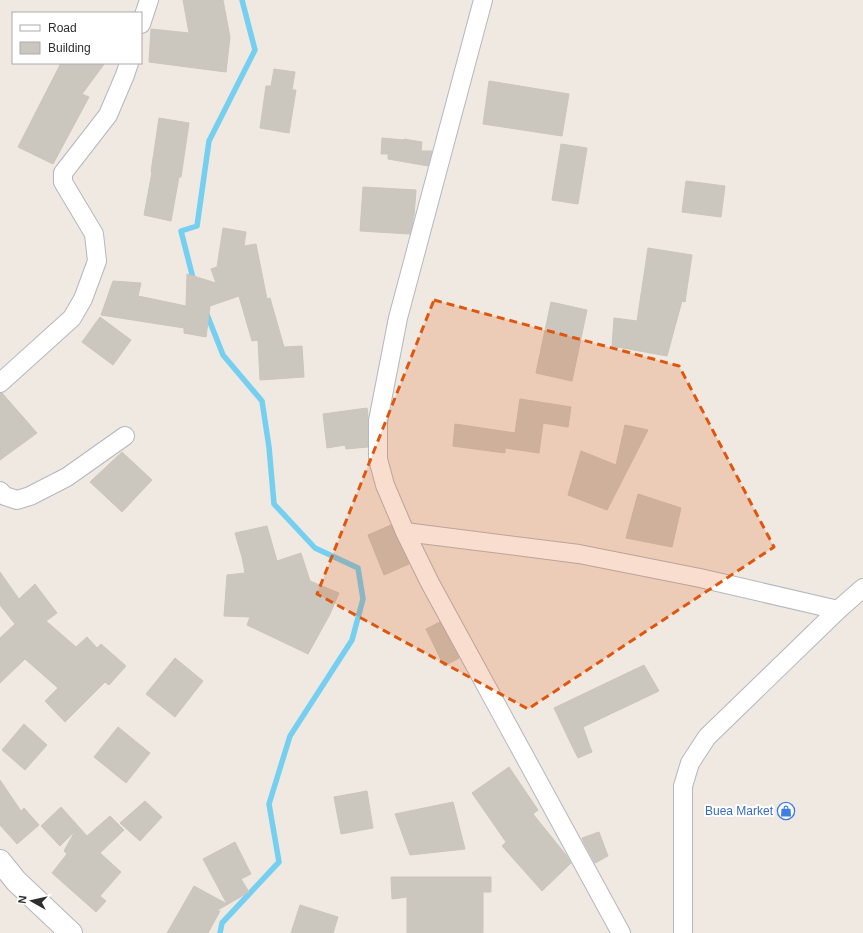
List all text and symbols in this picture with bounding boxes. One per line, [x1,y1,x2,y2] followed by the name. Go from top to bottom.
[12,12,142,64] legend
[48,21,77,35] text: Road
[48,41,91,55] text: Building
[776,801,796,821] shop icon: Buea Market
[705,804,774,818] place label: Buea Market
[12,881,52,921] north arrow
[16,895,29,904] text: N

